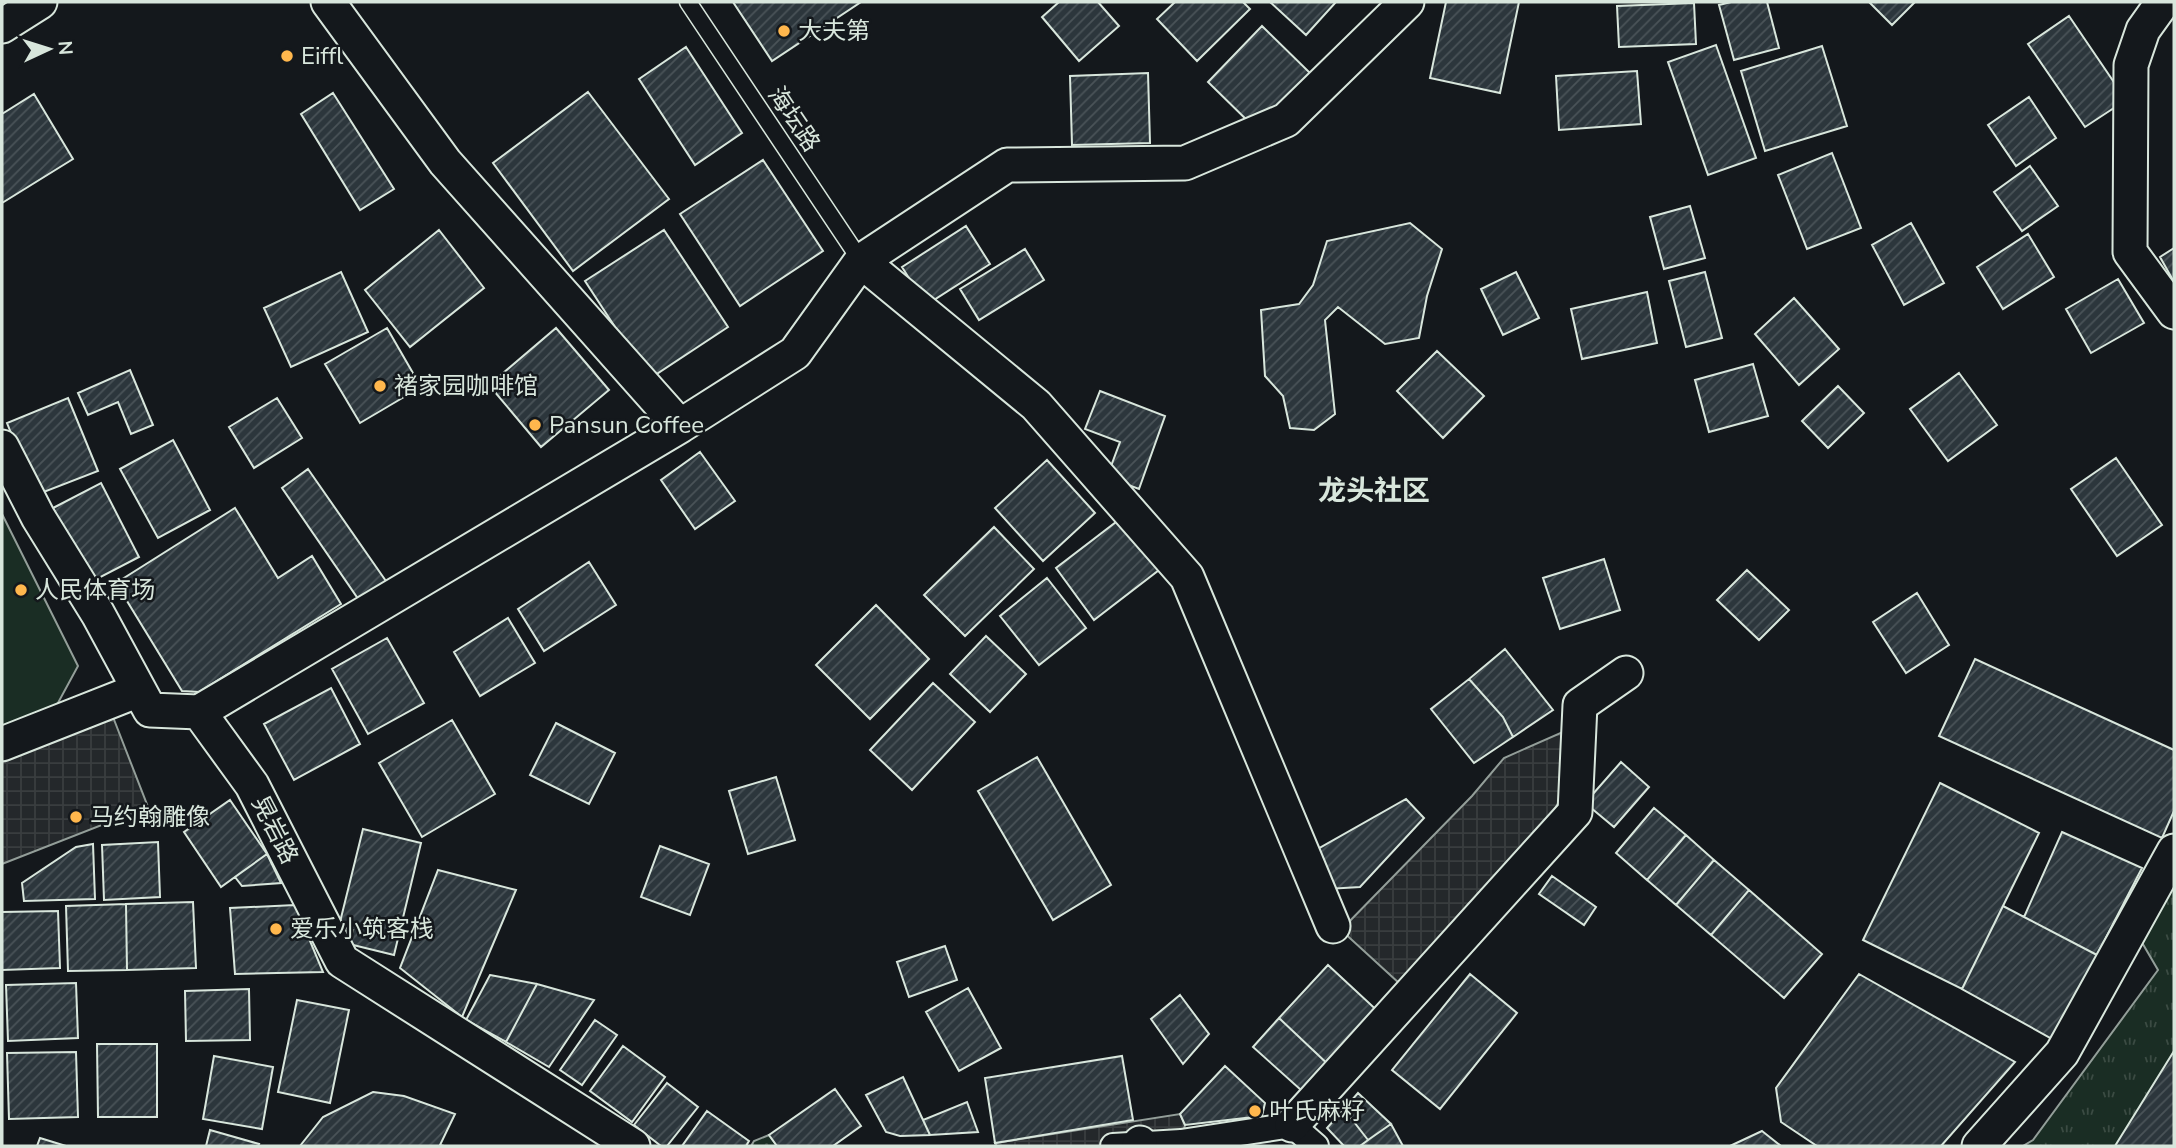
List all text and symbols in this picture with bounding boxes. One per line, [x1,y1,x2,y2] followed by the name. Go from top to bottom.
[14,14,84,84] north arrow
[798,15,870,47] place label: 大夫第
[776,23,792,39] marker: 大夫第
[51,40,78,56] text: N
[301,40,343,72] place label: Eiffl
[279,48,295,64] marker: Eiffl
[761,80,827,158] street label: 海坛路
[394,370,538,402] place label: 褚家园咖啡馆
[372,378,388,394] marker: 褚家园咖啡馆
[549,409,704,441] place label: Pansun Coffee
[527,417,543,433] marker: Pansun Coffee
[1318,472,1430,510] district label: 龙头社区
[35,574,155,606] place label: 人民体育场
[13,582,29,598] marker: 人民体育场
[244,791,306,869] street label: 晃岩路
[90,801,210,833] place label: 马约翰雕像
[68,809,84,825] marker: 马约翰雕像
[290,913,434,945] place label: 爱乐小筑客栈
[268,921,284,937] marker: 爱乐小筑客栈
[1269,1095,1365,1127] place label: 叶氏麻籽
[1247,1103,1263,1119] marker: 叶氏麻籽

